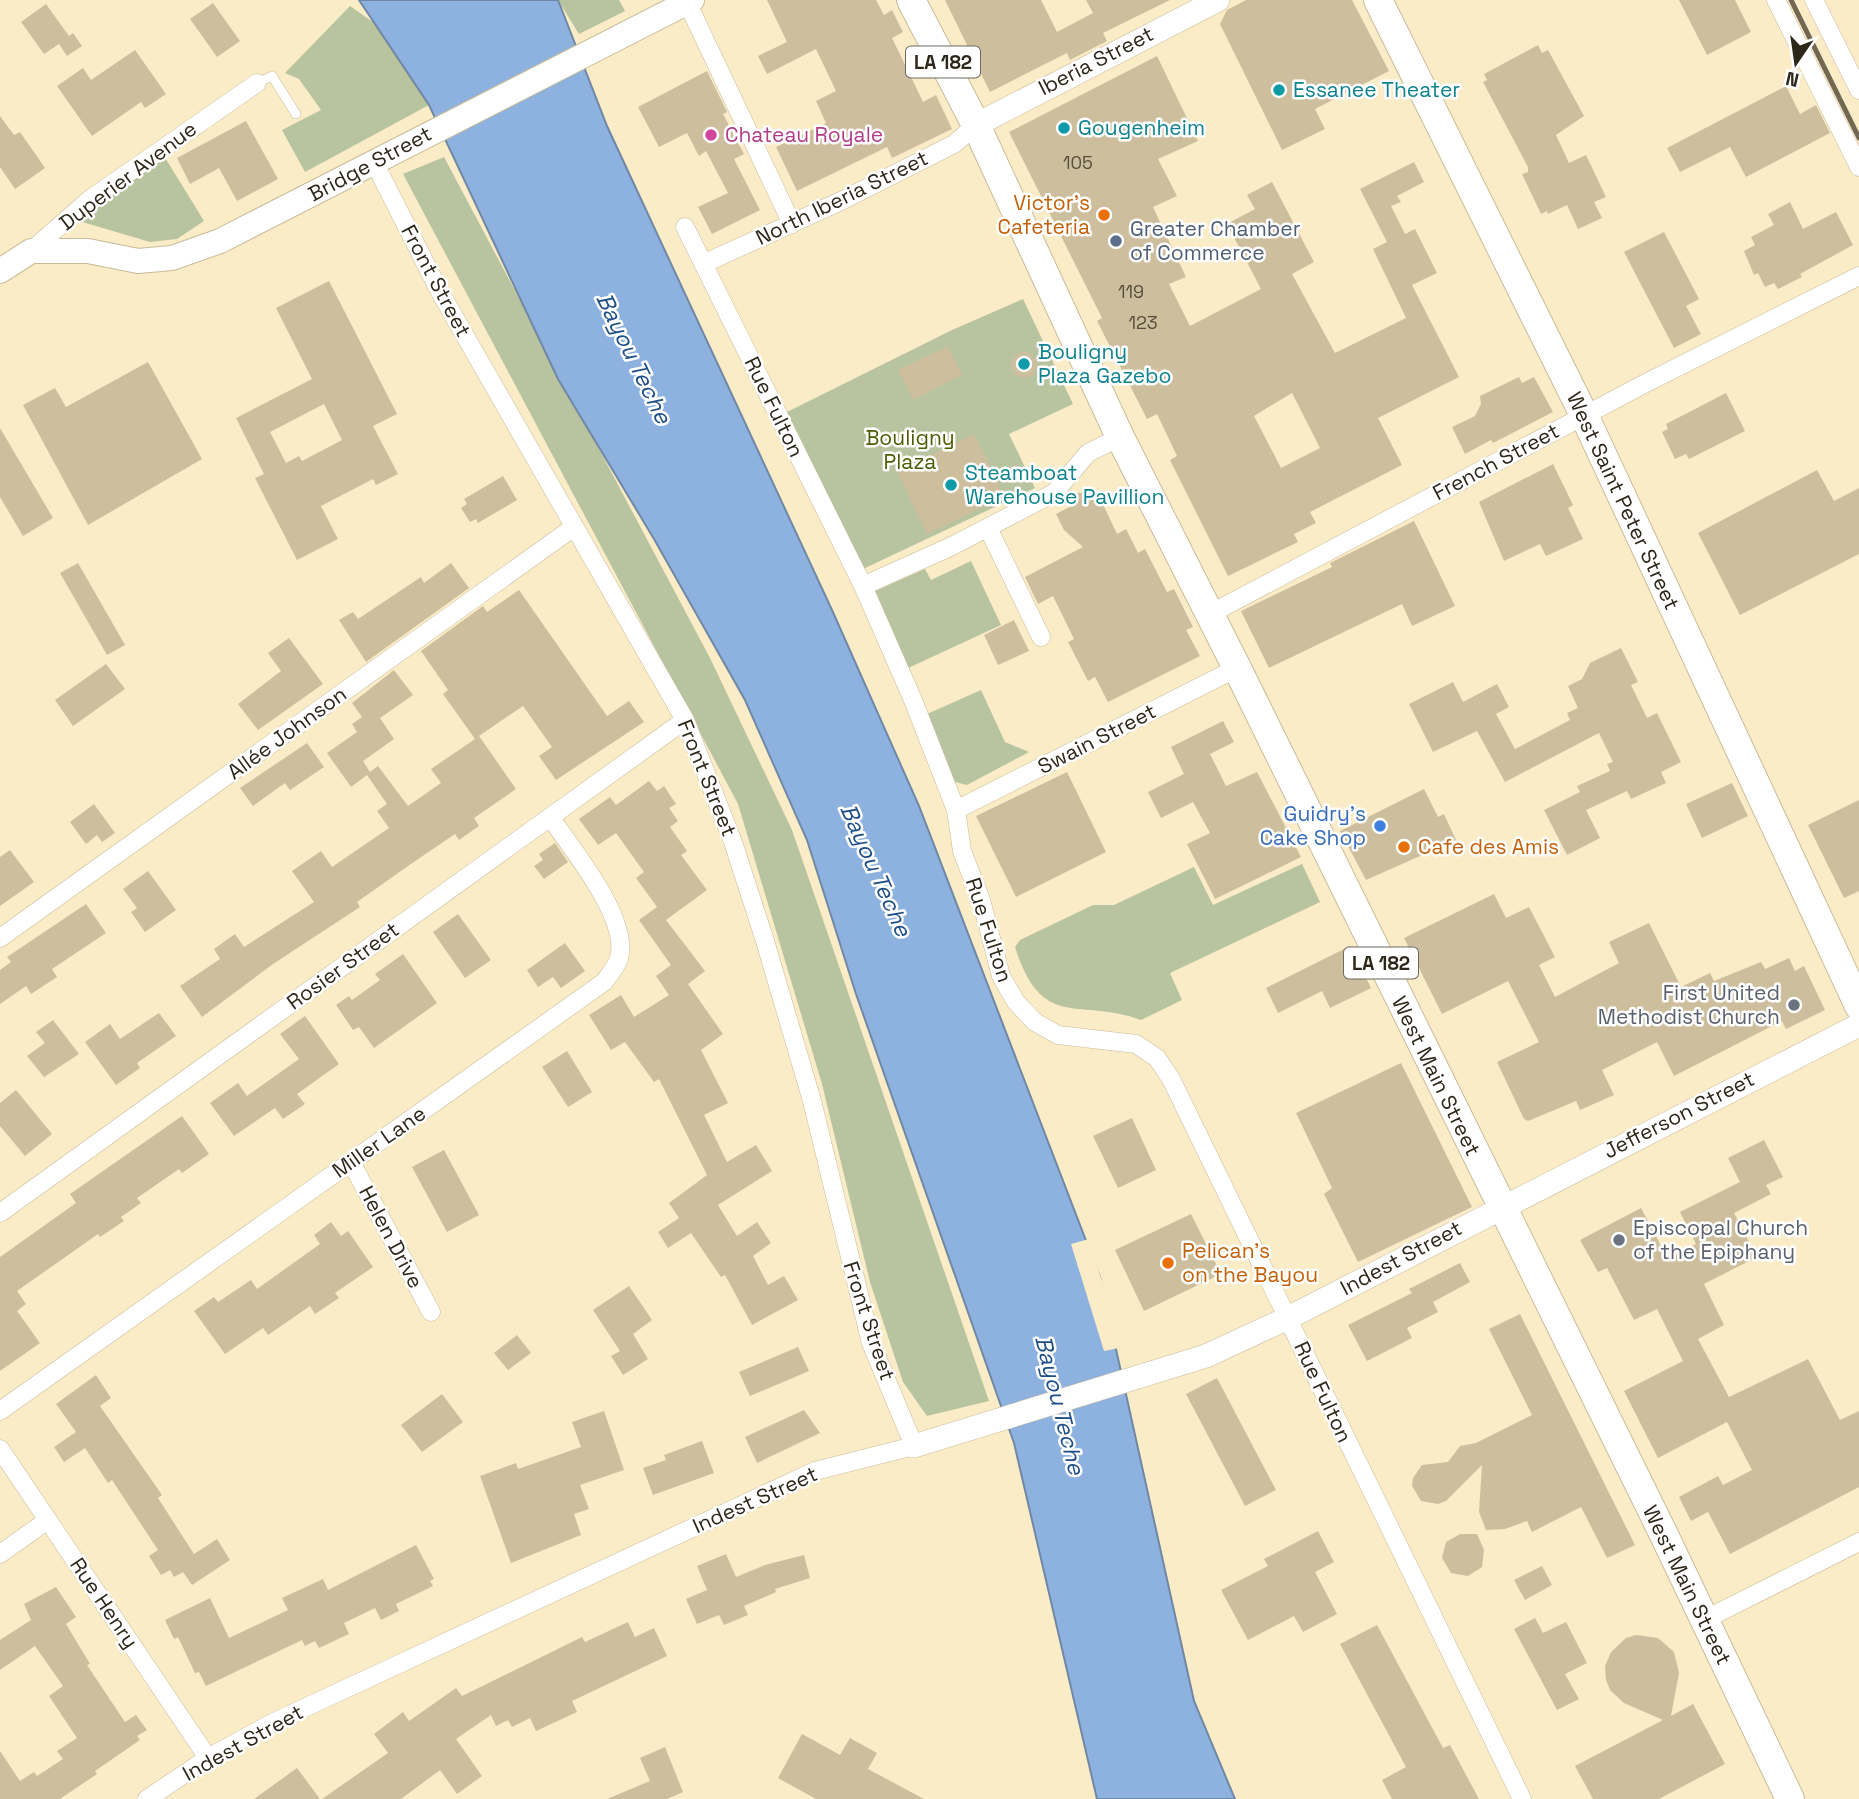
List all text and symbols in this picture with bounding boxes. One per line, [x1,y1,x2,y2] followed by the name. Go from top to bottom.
[1034,20,1158,101] street label: Iberia Street
[1761,28,1831,98] north arrow
[906,46,980,78] road number: LA 182
[1783,65,1801,93] text: N
[1293,76,1460,103] place label: Essanee Theater
[1271,82,1287,98] marker: Essanee Theater
[1078,114,1205,141] place label: Gougenheim
[54,115,202,236] street label: Duperier Avenue
[303,120,436,207] street label: Bridge Street
[1056,120,1072,136] marker: Gougenheim
[725,121,883,148] place label: Chateau Royale
[703,127,719,143] marker: Chateau Royale
[751,144,932,251] street label: North Iberia Street
[1063,151,1093,174] house number: 105
[997,189,1090,240] place label: Victor's Cafeteria
[1096,207,1112,223] marker: Victor's Cafeteria
[1130,215,1301,266] place label: Greater Chamber of Commerce
[395,220,477,342] street label: Front Street
[1108,233,1124,249] marker: Greater Chamber of Commerce
[1118,280,1144,303] house number: 119
[589,288,679,430] water label: Bayou Teche
[1128,311,1158,334] house number: 123
[1038,338,1172,389] place label: Bouligny Plaza Gazebo
[739,352,810,461] street label: Rue Fulton
[1016,356,1032,372] marker: Bouligny Plaza Gazebo
[1561,387,1686,614] street label: West Saint Peter Street
[1428,417,1564,506] street label: French Street
[865,424,955,475] park label: Bouligny Plaza
[965,459,1164,510] place label: Steamboat Warehouse Pavillion
[943,477,959,493] marker: Steamboat Warehouse Pavillion
[222,680,352,785] street label: Allée Johnson
[1033,697,1160,780] street label: Swain Street
[672,715,743,840] street label: Front Street
[833,799,919,942] water label: Bayou Teche
[1260,800,1366,851] place label: Guidry's Cake Shop
[1372,818,1388,834] marker: Guidry's Cake Shop
[1418,833,1559,860] place label: Cafe des Amis
[1396,839,1412,855] marker: Cafe des Amis
[960,874,1019,986] street label: Rue Fulton
[281,916,404,1015] street label: Rosier Street
[1344,948,1418,979] road number: LA 182
[1598,979,1780,1030] place label: First United Methodist Church
[1386,992,1487,1160] street label: West Main Street
[1786,997,1802,1013] marker: First United Methodist Church
[1599,1065,1759,1164] street label: Jefferson Street
[327,1100,431,1184] street label: Miller Lane
[353,1181,430,1293] street label: Helen Drive
[1335,1214,1466,1301] street label: Indest Street
[1633,1214,1808,1265] place label: Episcopal Church of the Epiphany
[1611,1232,1627,1248] marker: Episcopal Church of the Epiphany
[1182,1237,1318,1288] place label: Pelican's on the Bayou
[1160,1255,1176,1271] marker: Pelican's on the Bayou
[838,1258,901,1384] street label: Front Street
[1028,1332,1092,1479] water label: Bayou Teche
[1288,1337,1359,1447] street label: Rue Fulton
[688,1460,822,1539] street label: Indest Street
[1637,1501,1738,1669] street label: West Main Street
[64,1552,145,1653] street label: Rue Henry
[178,1698,308,1787] street label: Indest Street

